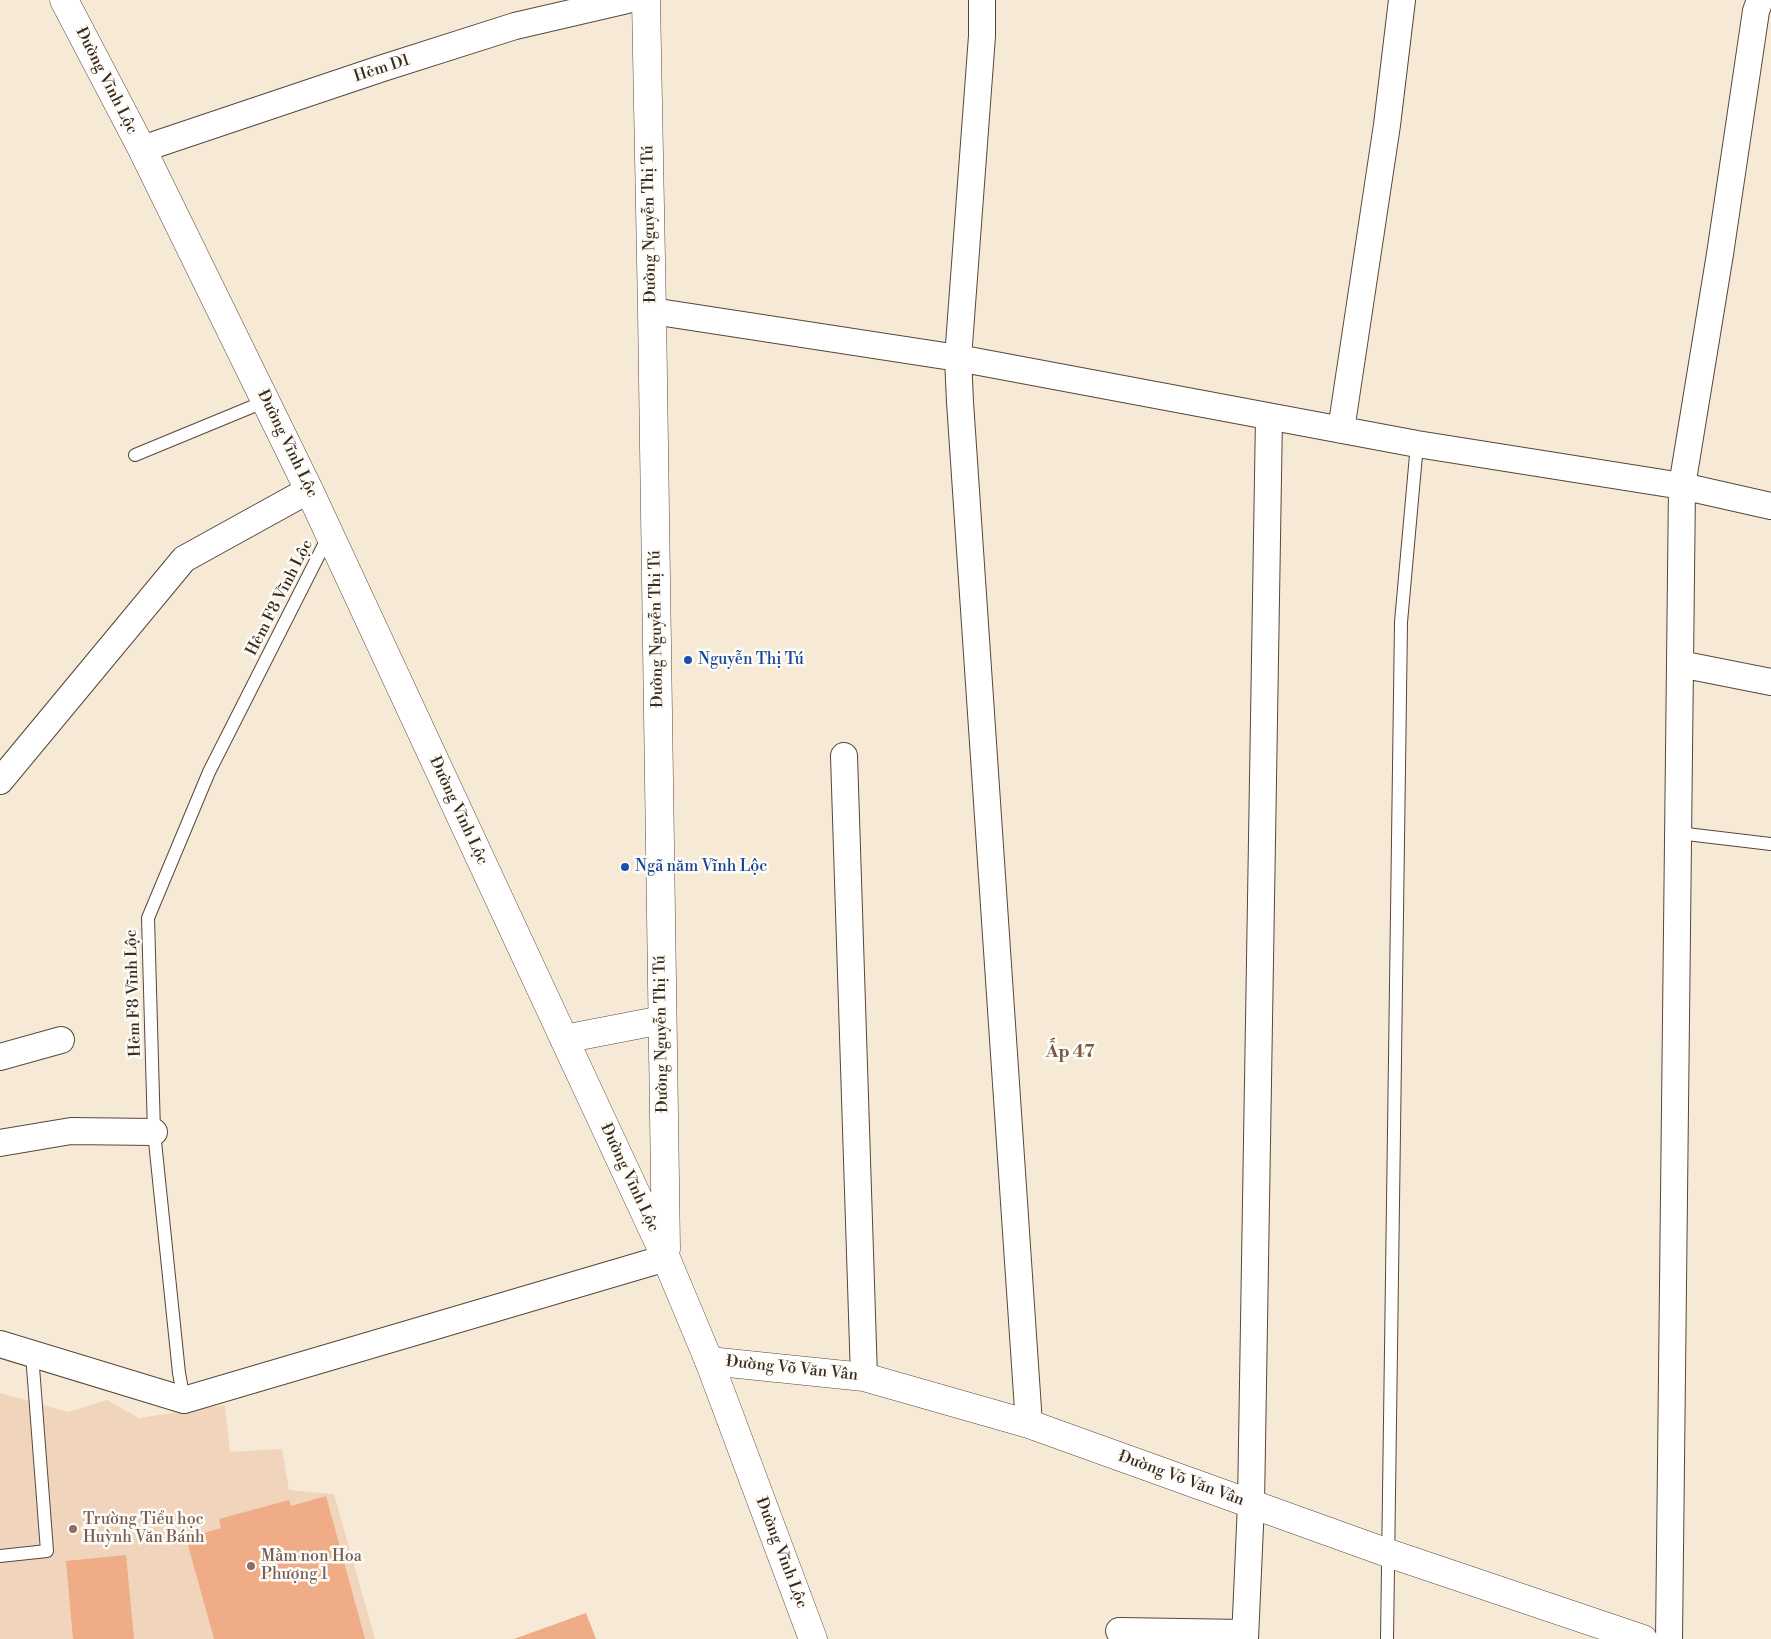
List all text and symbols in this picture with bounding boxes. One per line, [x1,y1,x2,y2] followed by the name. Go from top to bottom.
[71,24,141,138] street label: Đường Vĩnh Lộc
[352,51,412,87] street label: Hẻm D1
[639,145,661,303] street label: Đường Nguyễn Thị Tú
[253,387,321,501] street label: Đường Vĩnh Lộc
[242,537,318,659] street label: Hẻm F8 Vĩnh Lộc
[646,550,668,708] street label: Đường Nguyễn Thị Tú
[698,650,804,670] place label: Nguyễn Thị Tú
[682,654,694,666] marker: Nguyễn Thị Tú
[424,754,492,868] street label: Đường Vĩnh Lộc
[635,857,767,877] place label: Ngã năm Vĩnh Lộc
[619,861,631,873] marker: Ngã năm Vĩnh Lộc
[122,929,146,1057] street label: Hẻm F8 Vĩnh Lộc
[651,955,673,1113] street label: Đường Nguyễn Thị Tú
[1045,1042,1095,1064] district label: Ấp 47
[595,1121,663,1235] street label: Đường Vĩnh Lộc
[725,1353,859,1385] street label: Đường Võ Văn Vân
[1115,1447,1247,1511] street label: Đường Võ Văn Vân
[751,1495,811,1611] street label: Đường Vĩnh Lộc
[83,1510,205,1548] place label: Trường Tiểu học Huỳnh Văn Bánh
[67,1523,79,1535] marker: Trường Tiểu học Huỳnh Văn Bánh
[261,1547,362,1585] place label: Mầm non Hoa Phượng 1
[245,1560,257,1572] marker: Mầm non Hoa Phượng 1

